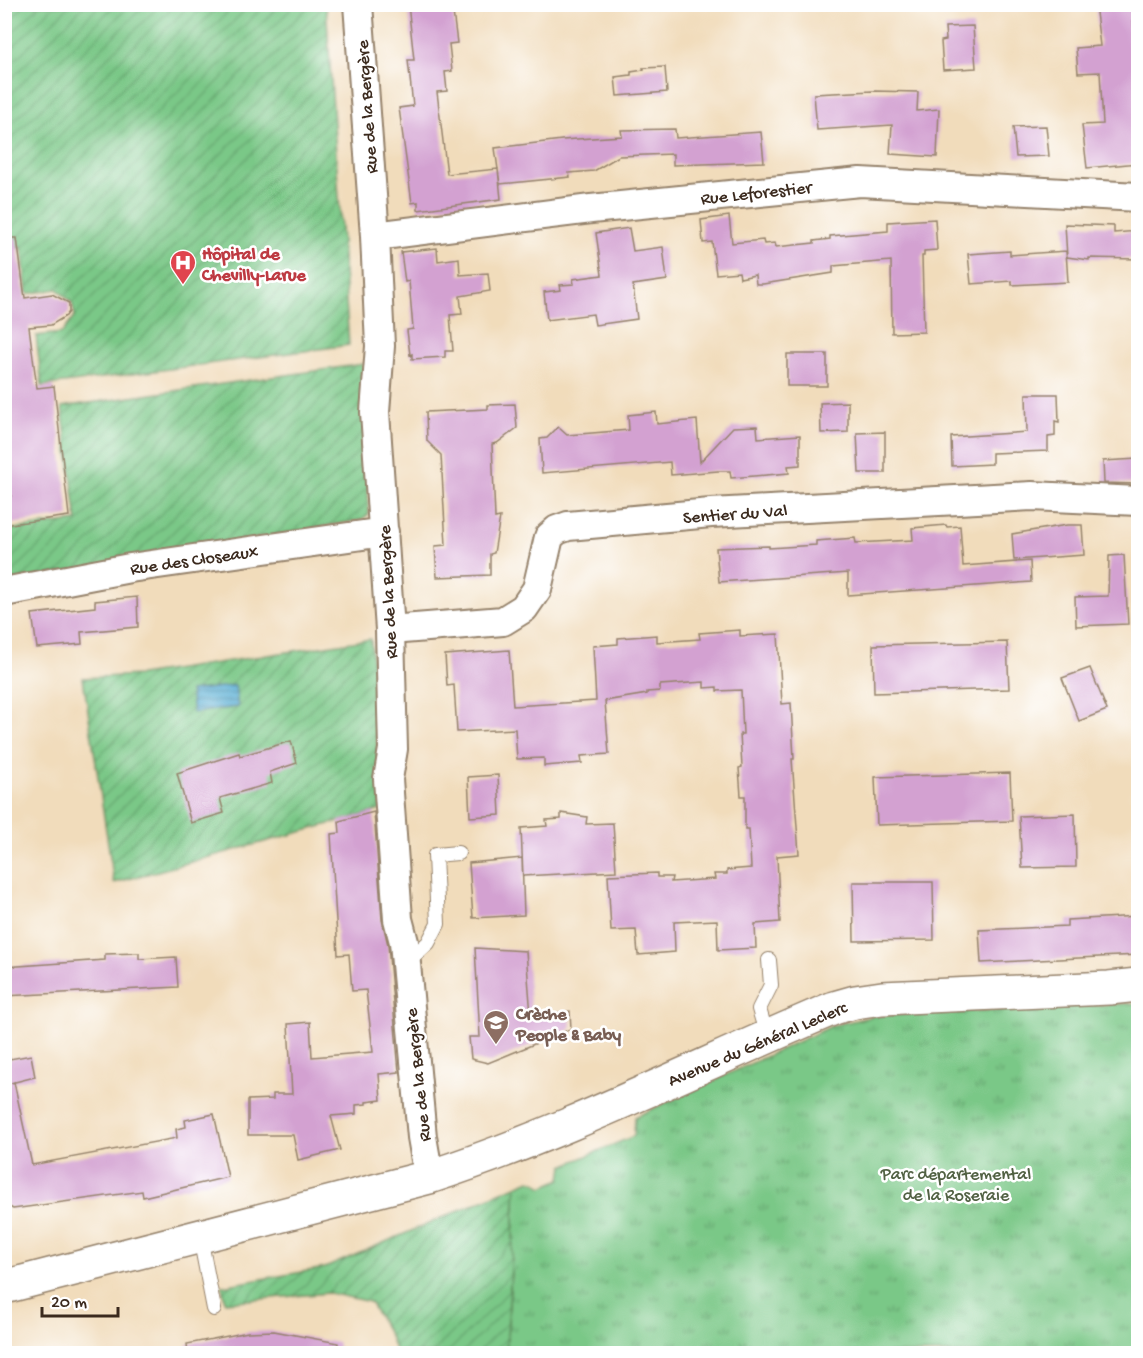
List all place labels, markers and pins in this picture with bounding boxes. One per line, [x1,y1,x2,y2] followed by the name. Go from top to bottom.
[201,245,306,287] place label: Hôpital de Chevilly-Larue
[168,248,198,286] hospital icon: Hôpital de Chevilly-Larue
[515,1005,621,1047] place label: Crèche People & Baby
[481,1008,511,1046] school or university icon: Crèche People & Baby

